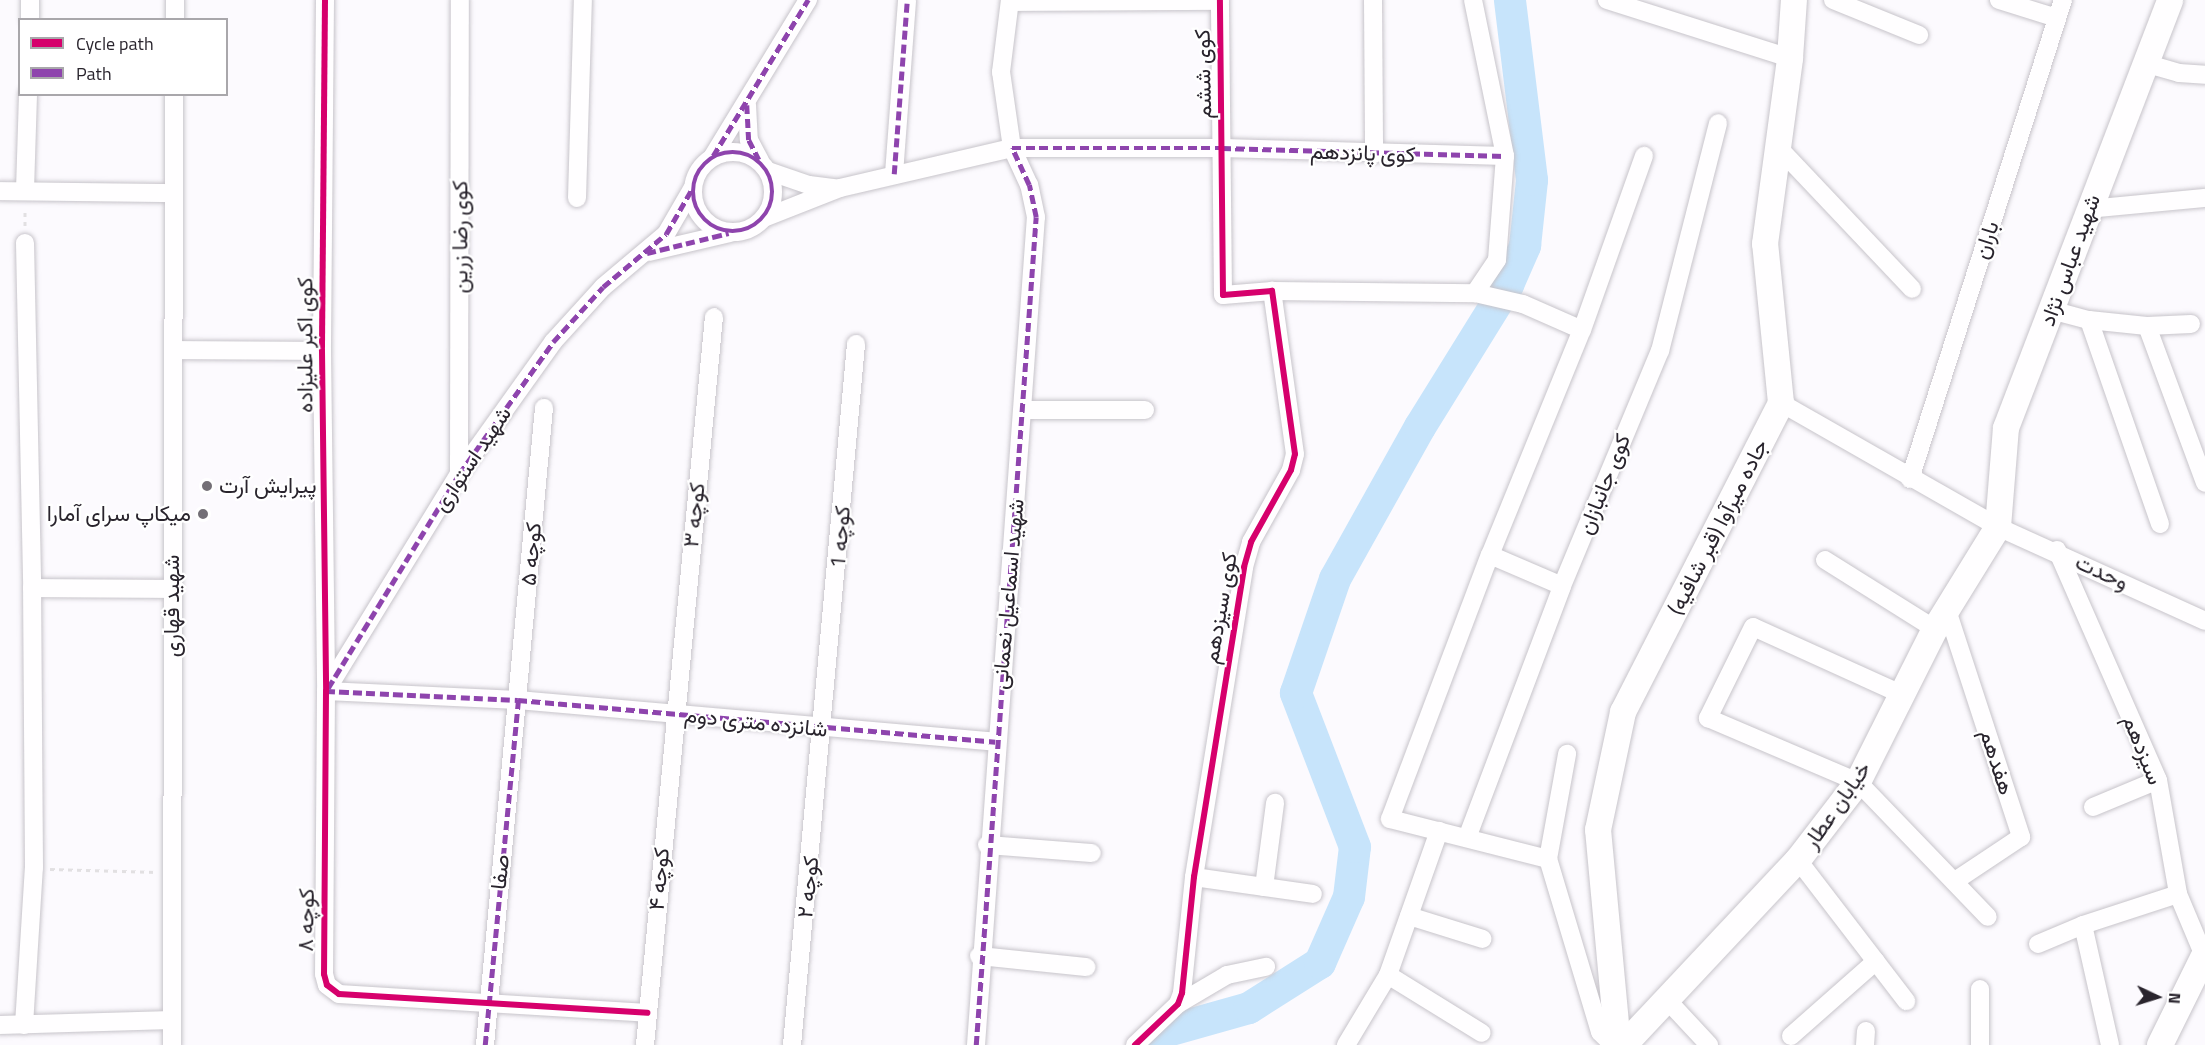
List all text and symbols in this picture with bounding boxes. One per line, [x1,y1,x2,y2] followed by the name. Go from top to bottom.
[18,18,228,96] legend
[1189,29,1217,119] street label: کوی ششم
[76,30,154,57] text: Cycle path
[76,60,112,87] text: Path
[1310,138,1416,168] street label: کوی پانزدهم
[447,181,473,293] street label: کوی رضا زرین
[2034,191,2106,329] street label: شهید عباس نژاد
[1968,218,2004,262] street label: باران
[292,277,318,413] street label: کوی اکبر علیزاده
[427,401,517,517] street label: شهید استواری
[1572,430,1636,538] street label: کوی جانبازان
[1662,435,1774,619] street label: جاده میرآوا (قبر شافیه)
[219,473,316,499] place label: پیرایش آرت
[200,479,214,493] marker: پیرایش آرت
[677,481,711,549] street label: کوچه ۳
[987,498,1029,690] street label: شهید اسماعیل نعمانی
[47,501,191,527] place label: میکاپ سرای آمارا
[824,505,856,569] street label: کوچه 1
[196,507,210,521] marker: میکاپ سرای آمارا
[515,521,547,587] street label: کوچه ۵
[2071,548,2133,596] street label: وحدت
[1197,550,1243,666] street label: کوی سیزدهم
[159,555,185,657] street label: شهید قهاری
[683,701,829,743] street label: شانزده متری دوم
[2117,711,2169,789] street label: سیزدهم
[1974,726,2020,798] street label: هفدهم
[1797,756,1877,854] street label: خیابان عطار
[643,846,675,912] street label: کوچه ۴
[485,853,515,891] street label: صفا
[792,855,824,919] street label: کوچه ۲
[292,888,320,952] street label: کوچه ۸
[2127,967,2187,1027] north arrow
[2163,992,2187,1005] text: N

